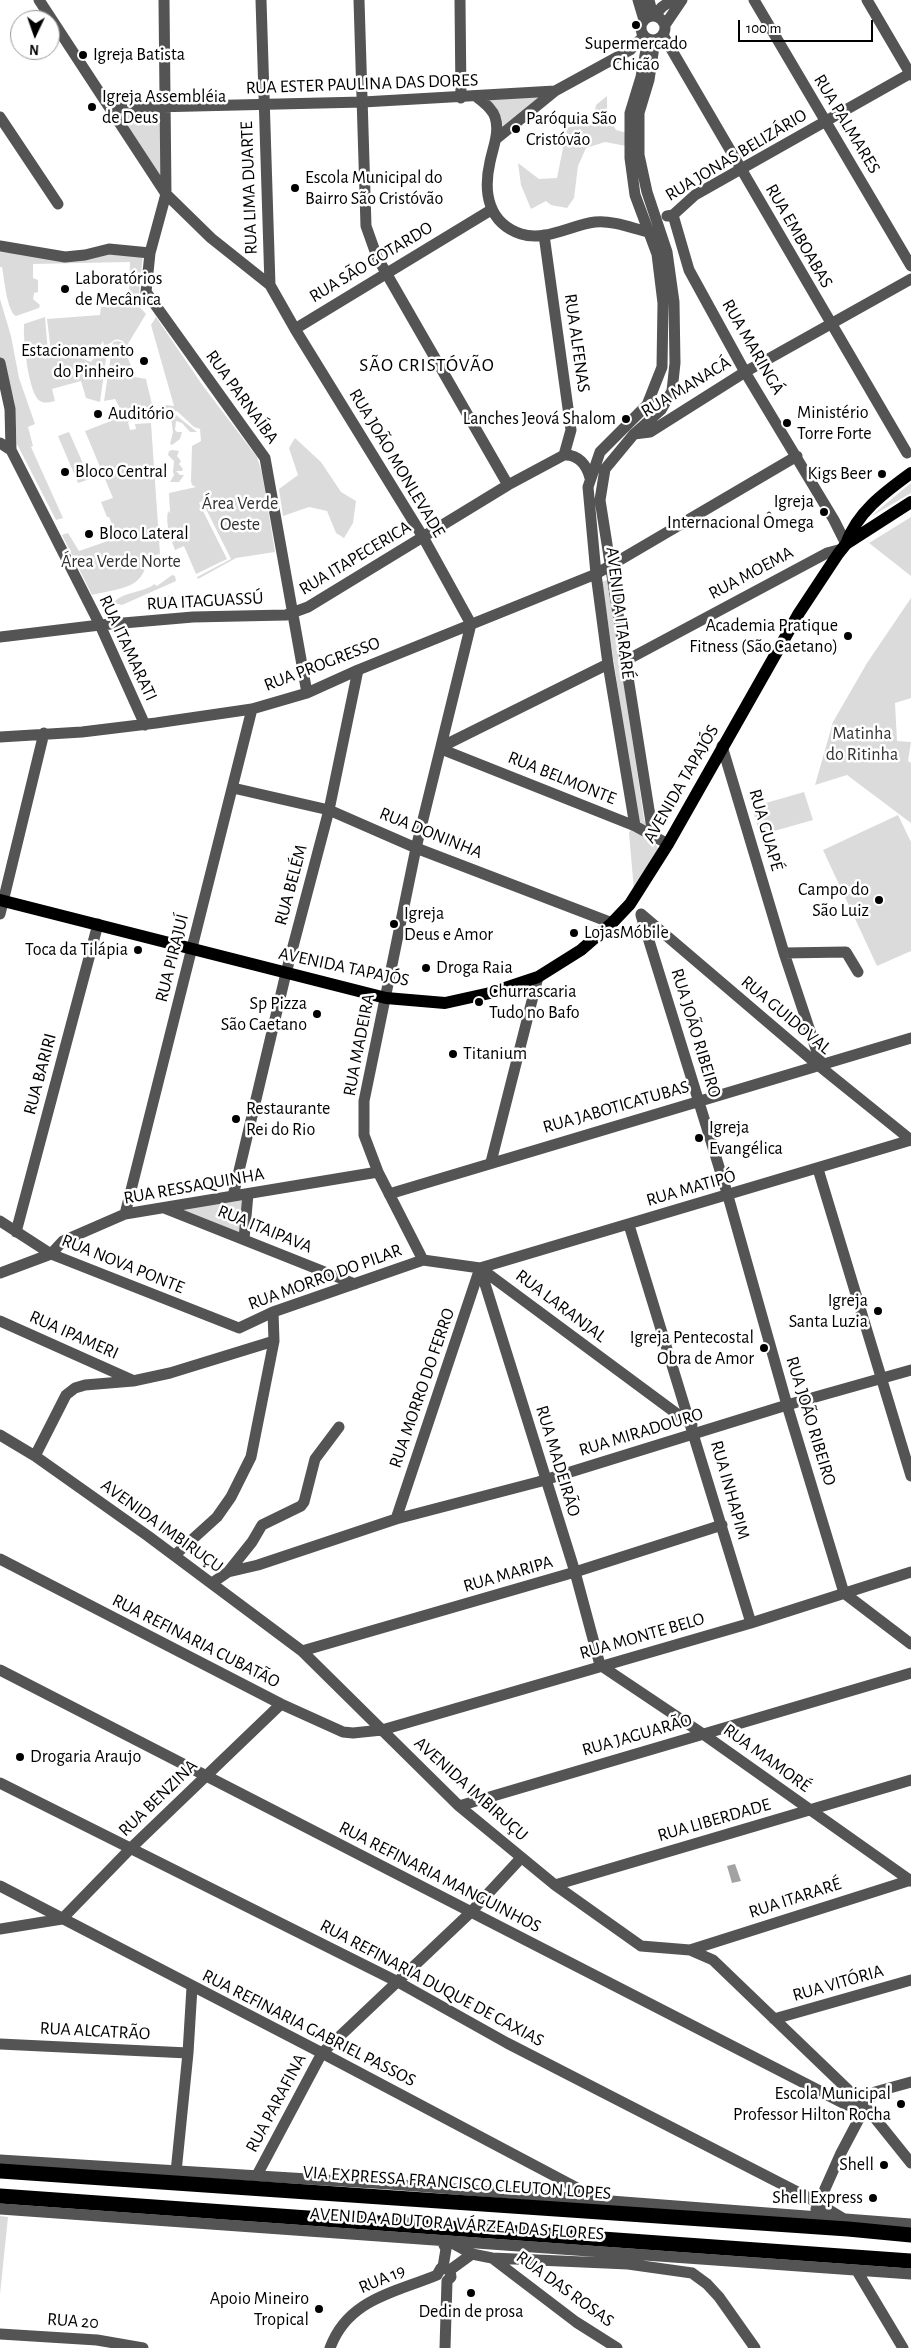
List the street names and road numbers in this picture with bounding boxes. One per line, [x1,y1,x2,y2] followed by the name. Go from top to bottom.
[245,69,479,99] street label: RUA ESTER PAULINA DAS DORES
[809,70,885,178] street label: RUA PALMARES
[661,104,811,206] street label: RUA JONAS BELIZÁRIO
[236,121,262,255] street label: RUA LIMA DUARTE
[760,180,838,292] street label: RUA EMBOABAS
[306,217,436,307] street label: RUA SÃO GOTARDO
[559,292,595,394] street label: RUA ALFENAS
[717,295,789,399] street label: RUA MARINGÁ
[201,346,283,448] street label: RUA PARNAÍBA
[637,352,735,422] street label: RUA MANACÁ
[344,385,450,541] street label: RUA JOÃO MONLEVADE
[295,516,415,600] street label: RUA ITAPECERICA
[705,542,797,604] street label: RUA MOEMA
[601,546,639,680] street label: AVENIDA ITARARÉ
[146,587,264,615] street label: RUA ITAGUASSÚ
[94,592,162,704] street label: RUA ITAMARATI
[261,632,383,696] street label: RUA PROGRESSO
[638,721,724,847] street label: AVENIDA TAPAJÓS
[505,746,619,810] street label: RUA BELMONTE
[744,787,788,873] street label: RUA GUAPÉ
[376,803,486,863] street label: RUA DONINHA
[270,842,312,928] street label: RUA BELÉM
[151,912,193,1004] street label: RUA PIRAJUÍ
[277,943,411,991] street label: AVENIDA TAPAJÓS
[666,966,726,1100] street label: RUA JOÃO RIBEIRO
[736,971,836,1059] street label: RUA GUIDOVAL
[338,992,380,1098] street label: RUA MADEIRA
[19,1031,61,1117] street label: RUA BARIRI
[540,1076,692,1138] street label: RUA JABOTICATUBAS
[122,1163,266,1209] street label: RUA RESSAQUINHA
[644,1165,738,1211] street label: RUA MATIPÓ
[214,1200,316,1258] street label: RUA ITAIPAVA
[58,1230,188,1298] street label: RUA NOVA PONTE
[245,1239,405,1315] street label: RUA MORRO DO PILAR
[511,1265,611,1347] street label: RUA LARANJAL
[385,1305,459,1471] street label: RUA MORRO DO FERRO
[26,1306,122,1364] street label: RUA IPAMERI
[781,1354,841,1488] street label: RUA JOÃO RIBEIRO
[531,1403,585,1519] street label: RUA MADEIRÃO
[576,1403,706,1461] street label: RUA MIRADOURO
[706,1438,754,1542] street label: RUA INHAPIM
[97,1474,227,1578] street label: AVENIDA IMBIRUÇU
[461,1551,555,1597] street label: RUA MARIPA
[109,1589,283,1693] street label: RUA REFINARIA CUBATÃO
[577,1608,707,1664] street label: RUA MONTE BELO
[580,1709,694,1761] street label: RUA JAGUARÃO
[719,1719,815,1797] street label: RUA MAMORÉ
[410,1732,532,1846] street label: AVENIDA IMBIRUÇU
[114,1755,202,1841] street label: RUA BENZINA
[655,1794,773,1846] street label: RUA LIBERDADE
[335,1817,545,1937] street label: RUA REFINARIA MANGUINHOS
[746,1873,844,1923] street label: RUA ITARARÉ
[316,1915,548,2051] street label: RUA REFINARIA DUQUE DE CAXIAS
[790,1960,886,2006] street label: RUA VITÓRIA
[199,1965,419,2091] street label: RUA REFINARIA GABRIEL PASSOS
[39,2017,151,2045] street label: RUA ALCATRÃO
[241,2050,311,2156] street label: RUA PARAFINA
[302,2161,612,2205] street label: VIA EXPRESSA FRANCISCO CLEUTON LOPES
[309,2203,605,2245] street label: AVENIDA ADUTORA VÁRZEA DAS FLORES
[512,2246,618,2332] street label: RUA DAS ROSAS
[355,2260,409,2298] street label: RUA 19
[46,2308,100,2334] street label: RUA 20

